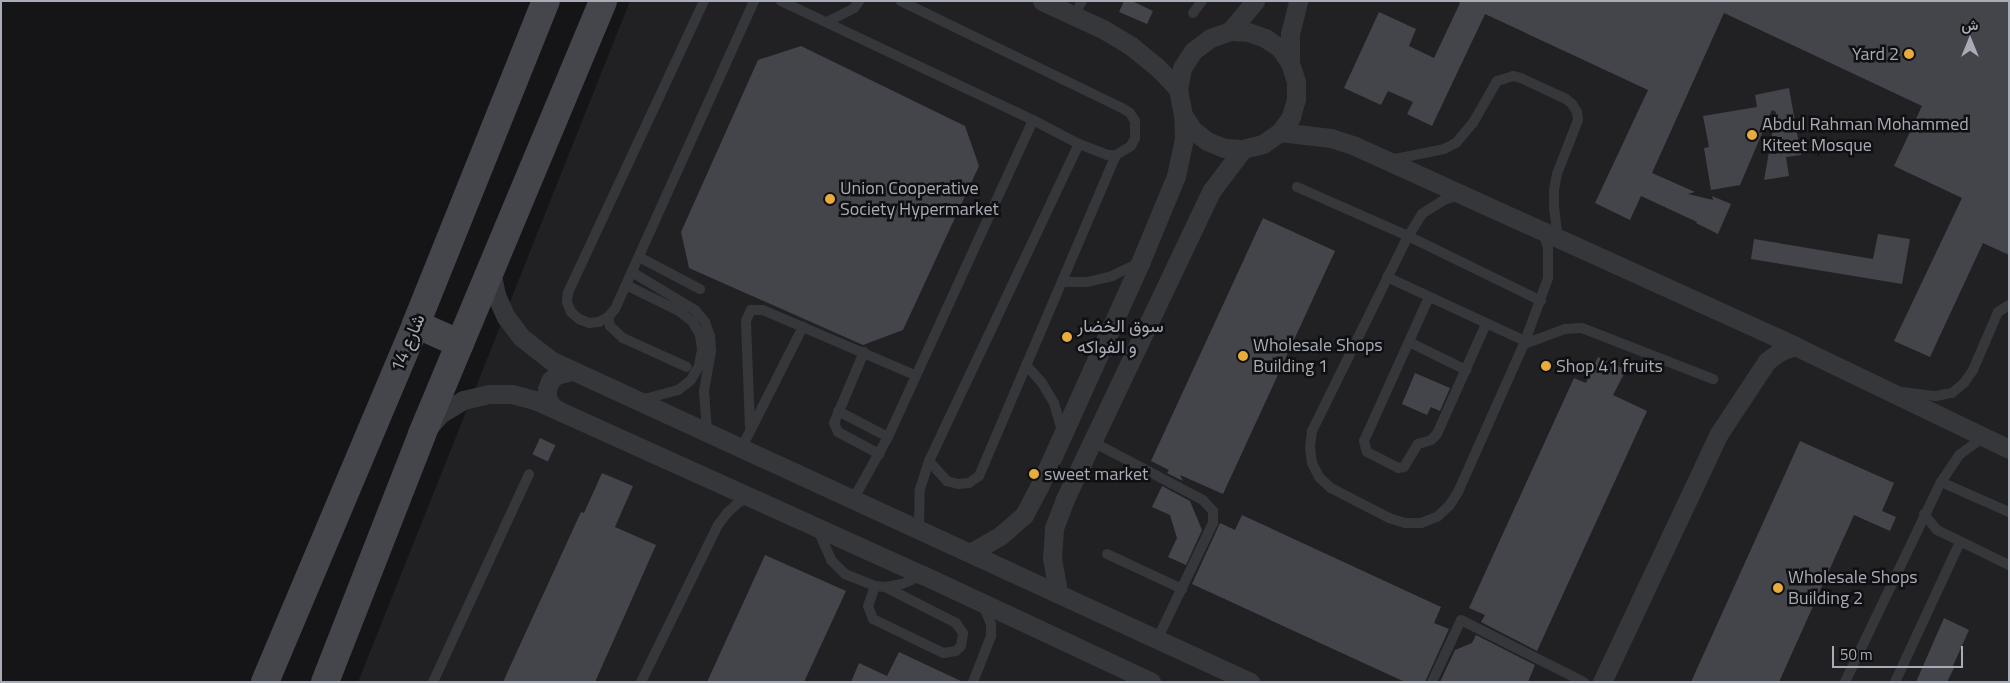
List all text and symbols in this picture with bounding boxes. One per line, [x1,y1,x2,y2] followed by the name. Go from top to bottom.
[1962,14,1978,35] text: ش
[1945,15,1995,65] north arrow
[1852,43,1899,65] place label: Yard 2
[1903,48,1915,60] marker: Yard 2
[1762,114,1969,156] place label: Abdul Rahman Mohammed Kiteet Mosque
[1746,129,1758,141] marker: Abdul Rahman Mohammed Kiteet Mosque
[840,178,999,220] place label: Union Cooperative Society Hypermarket
[824,193,836,205] marker: Union Cooperative Society Hypermarket
[386,311,430,375] street label: شارع 14
[1077,316,1164,358] place label: سوق الخضار و الفواكه
[1061,331,1073,343] marker: سوق الخضار و الفواكه
[1253,335,1383,378] place label: Wholesale Shops Building 1
[1237,350,1249,362] marker: Wholesale Shops Building 1
[1556,355,1663,377] place label: Shop 41 fruits
[1540,360,1552,372] marker: Shop 41 fruits
[1044,463,1148,485] place label: sweet market
[1028,468,1040,480] marker: sweet market
[1788,567,1918,610] place label: Wholesale Shops Building 2
[1772,582,1784,594] marker: Wholesale Shops Building 2
[1835,636,1966,668] scale bar
[1840,643,1873,666] text: 50 m

